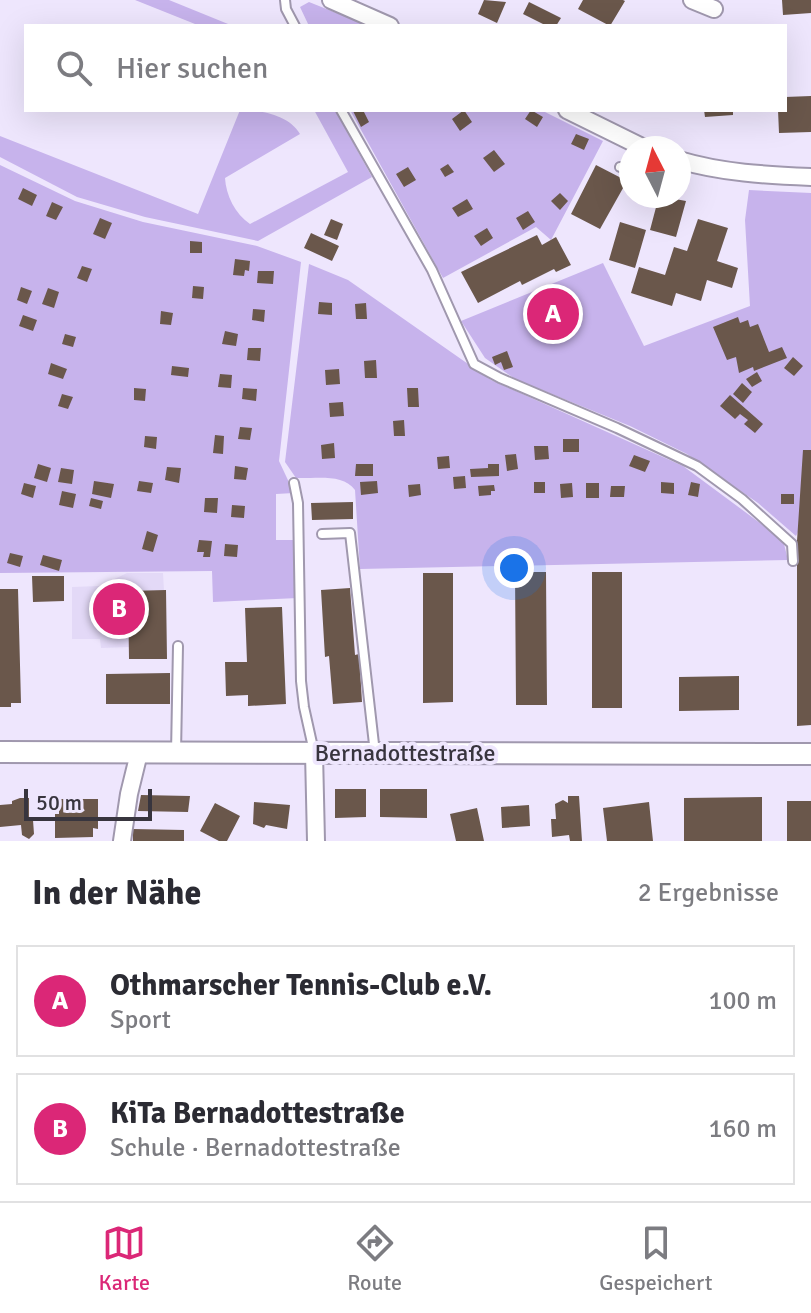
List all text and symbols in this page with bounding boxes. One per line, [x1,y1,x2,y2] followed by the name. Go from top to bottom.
[24,24,787,112] search box
[52,46,96,90] icon: search
[116,50,268,87] text: Hier suchen
[619,136,691,208] north arrow
[527,284,579,344] pin: A
[494,548,534,588] your location
[93,579,145,639] pin: B
[315,738,495,768] street label: Bernadottestraße
[24,785,152,821] scale bar
[36,789,82,816] text: 50 m
[32,872,201,914] text: In der Nähe
[638,877,779,909] text: 2 Ergebnisse
[110,967,492,1004] text: Othmarscher Tennis-Club e.V.
[52,985,68,1017] text: A
[708,985,777,1017] text: 100 m
[110,1004,171,1036] text: Sport
[110,1095,405,1132] text: KiTa Bernadottestraße
[52,1113,68,1145] text: B
[708,1113,777,1145] text: 160 m
[110,1132,401,1164] text: Schule · Bernadottestraße
[99,1221,150,1296] tab: Karte
[347,1221,402,1296] tab: Route
[599,1221,712,1296] tab: Gespeichert

